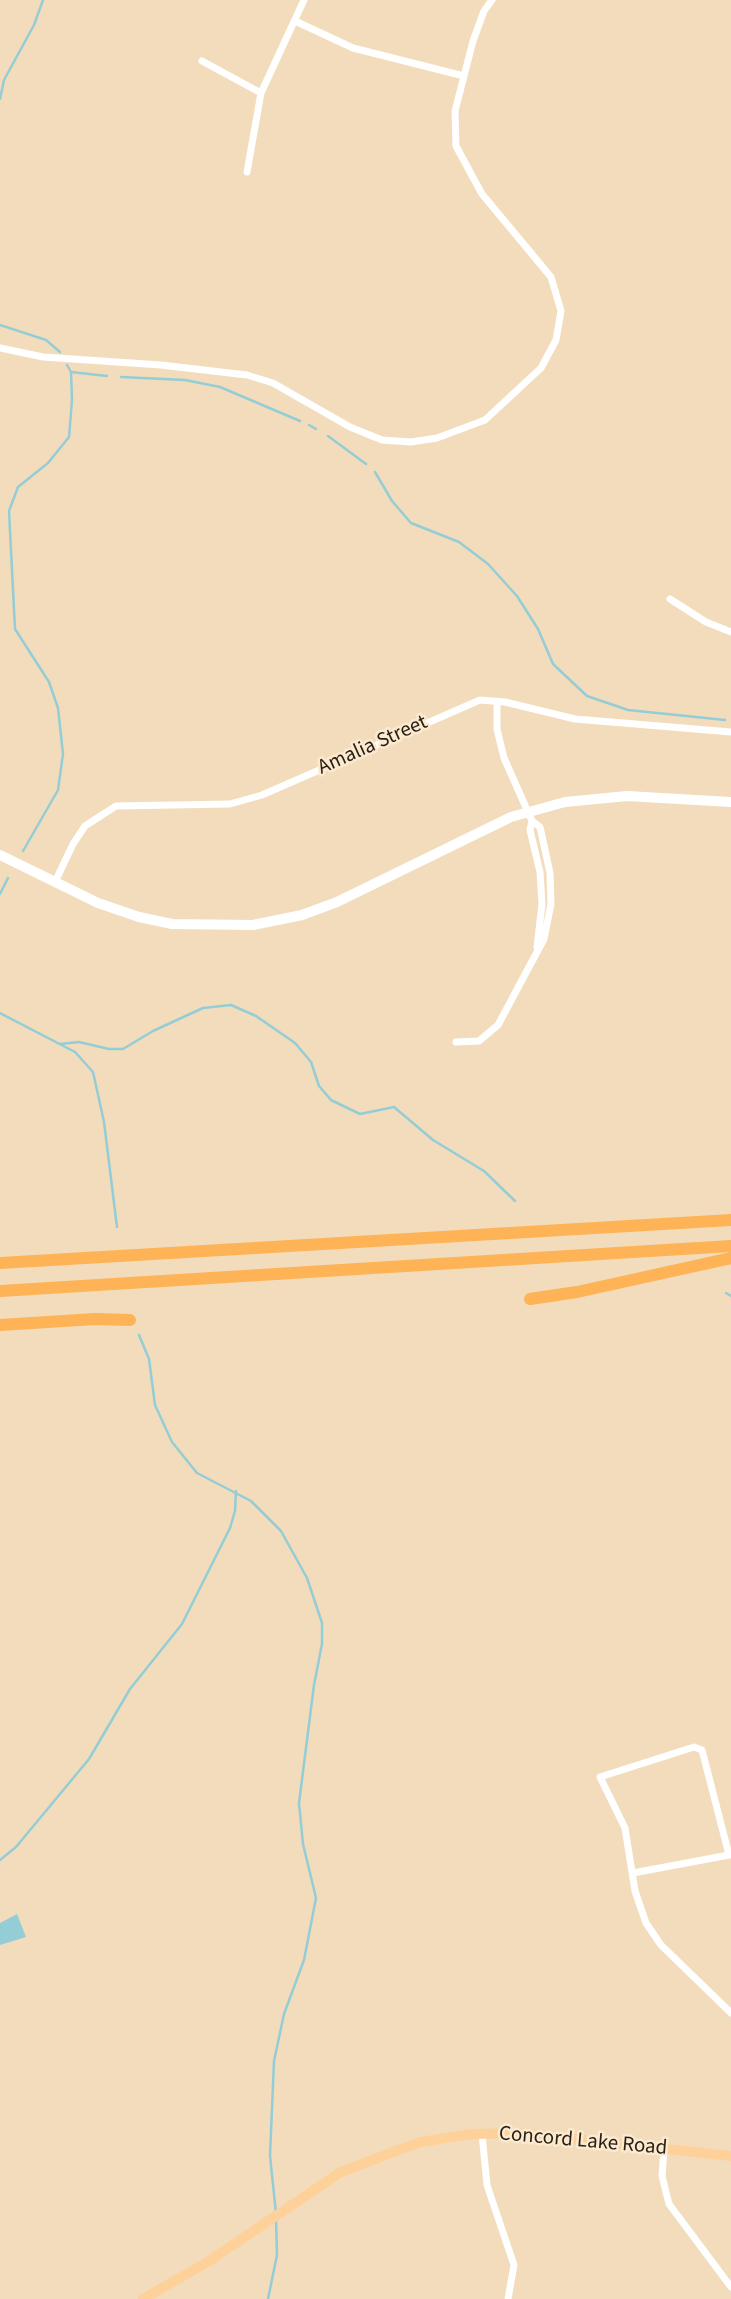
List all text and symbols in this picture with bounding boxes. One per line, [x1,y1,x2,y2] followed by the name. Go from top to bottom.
[314,711,432,781] street label: Amalia Street
[498,2122,668,2162] street label: Concord Lake Road

